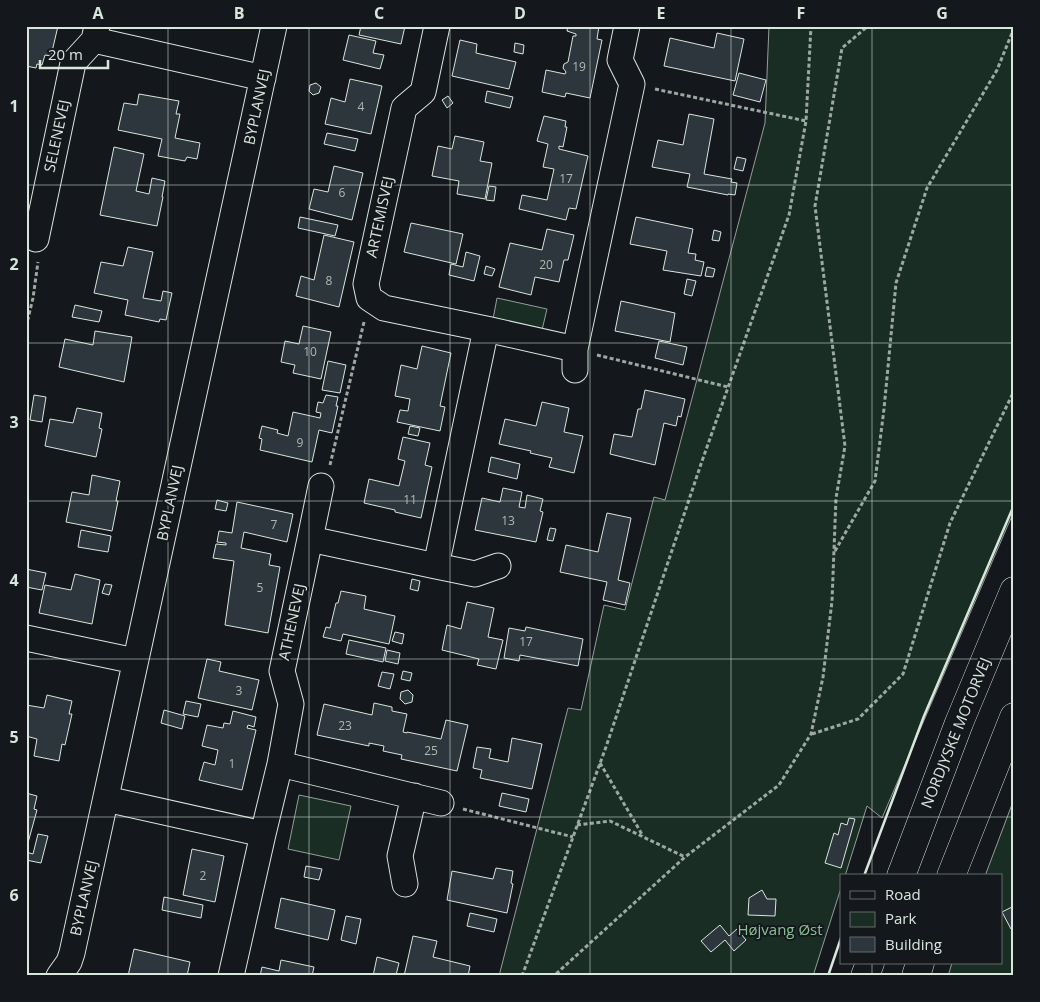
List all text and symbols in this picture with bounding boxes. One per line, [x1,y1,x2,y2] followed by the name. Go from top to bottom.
[92,2,104,24] text: A
[234,2,244,24] text: B
[374,2,384,24] text: C
[514,2,526,24] text: D
[657,2,666,24] text: E
[797,2,805,24] text: F
[936,2,948,24] text: G
[40,38,108,70] scale bar
[48,44,83,64] text: 20 m
[572,58,586,75] house number: 19
[238,67,274,147] street label: BYPLANVEJ
[9,95,19,117] text: 1
[39,98,73,174] street label: SELENEVEJ
[358,98,365,115] house number: 4
[559,170,573,187] house number: 17
[361,174,397,259] street label: ARTEMISVEJ
[339,184,346,201] house number: 6
[9,253,19,275] text: 2
[539,256,553,273] house number: 20
[326,272,333,289] house number: 8
[303,343,317,360] house number: 10
[9,411,19,433] text: 3
[297,434,304,451] house number: 9
[151,463,187,543] street label: BYPLANVEJ
[403,491,417,508] house number: 11
[501,512,515,529] house number: 13
[271,516,278,533] house number: 7
[9,569,19,591] text: 4
[257,579,264,596] house number: 5
[273,582,309,662] street label: ATHENEVEJ
[519,633,533,650] house number: 17
[916,654,994,811] street label: NORDJYSKE MOTORVEJ
[236,682,243,699] house number: 3
[338,717,352,734] house number: 23
[9,726,19,748] text: 5
[424,742,438,759] house number: 25
[229,755,235,772] house number: 1
[65,858,101,938] street label: BYPLANVEJ
[200,867,207,884] house number: 2
[840,874,1002,964] legend
[9,884,19,906] text: 6
[885,884,921,904] text: Road
[885,908,916,928] text: Park
[737,919,823,939] park label: Højvang Øst
[885,934,942,954] text: Building

